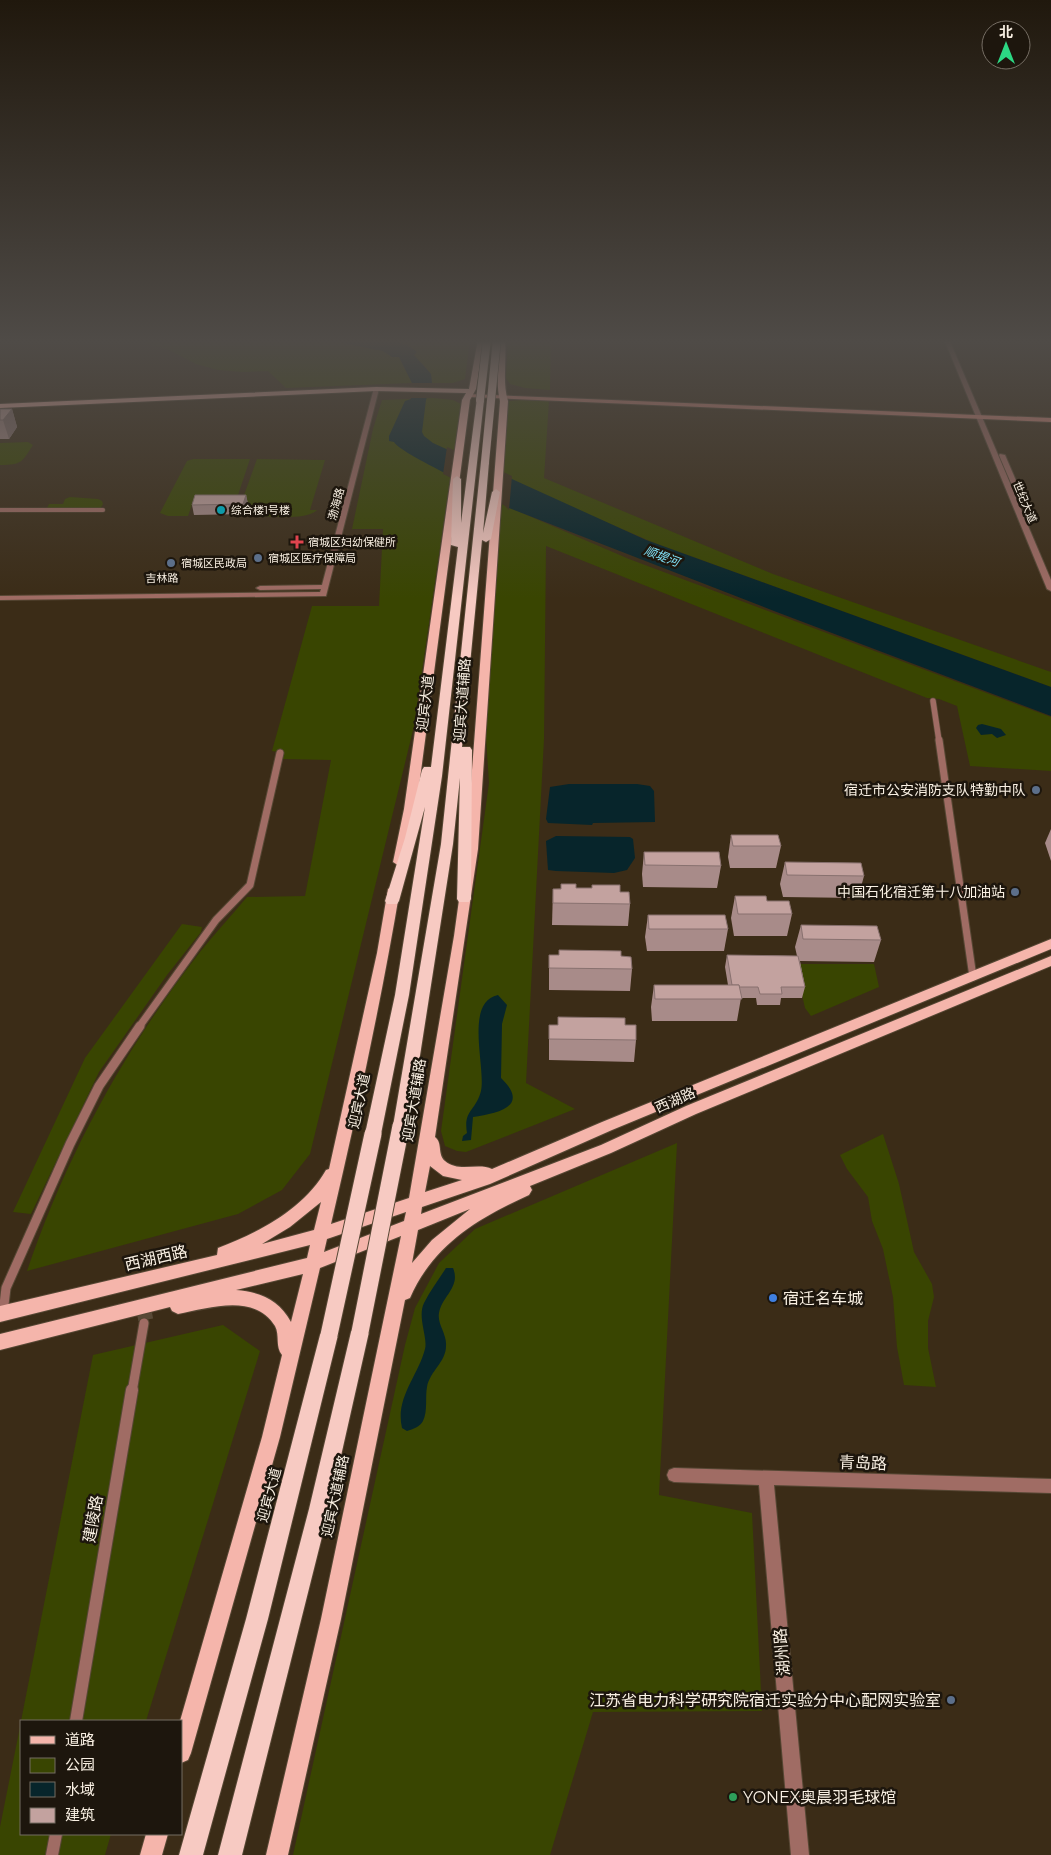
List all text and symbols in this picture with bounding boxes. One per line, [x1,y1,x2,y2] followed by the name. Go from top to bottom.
[981,20,1031,70] north arrow
[999,23,1013,41] text: 北
[1010,479,1040,525] street label: 世纪大道
[325,486,347,522] street label: 渤海路
[231,503,290,517] place label: 综合楼1号楼
[215,504,227,516] marker: 综合楼1号楼
[290,535,304,549] marker: 宿城区妇幼保健所
[308,535,396,549] place label: 宿城区妇幼保健所
[643,543,683,570] water label: 顺堤河
[268,551,356,565] place label: 宿城区医疗保障局
[252,552,264,564] marker: 宿城区医疗保障局
[181,556,247,570] place label: 宿城区民政局
[165,557,177,569] marker: 宿城区民政局
[145,571,179,585] street label: 吉林路
[450,657,474,743] street label: 迎宾大道辅路
[413,674,437,732] street label: 迎宾大道
[844,781,1026,799] place label: 宿迁市公安消防支队特勤中队
[1030,784,1042,796] marker: 宿迁市公安消防支队特勤中队
[837,883,1005,901] place label: 中国石化宿迁第十八加油站
[1009,886,1021,898] marker: 中国石化宿迁第十八加油站
[399,1057,429,1143] street label: 迎宾大道辅路
[344,1072,374,1130] street label: 迎宾大道
[652,1083,698,1117] street label: 西湖路
[123,1242,189,1274] street label: 西湖西路
[783,1289,863,1308] place label: 宿迁名车城
[767,1292,779,1304] marker: 宿迁名车城
[317,1453,353,1539] street label: 迎宾大道辅路
[839,1453,887,1473] street label: 青岛路
[253,1466,285,1524] street label: 迎宾大道
[79,1494,107,1544] street label: 建陵路
[770,1627,794,1677] street label: 湖州路
[589,1691,941,1710] place label: 江苏省电力科学研究院宿迁实验分中心配网实验室
[945,1694,957,1706] marker: 江苏省电力科学研究院宿迁实验分中心配网实验室
[20,1720,182,1835] legend
[65,1730,95,1749] text: 道路
[65,1755,95,1774] text: 公园
[65,1780,95,1799] text: 水域
[743,1788,896,1807] place label: YONEX奥晨羽毛球馆
[727,1791,739,1803] marker: YONEX奥晨羽毛球馆
[65,1805,95,1824] text: 建筑

